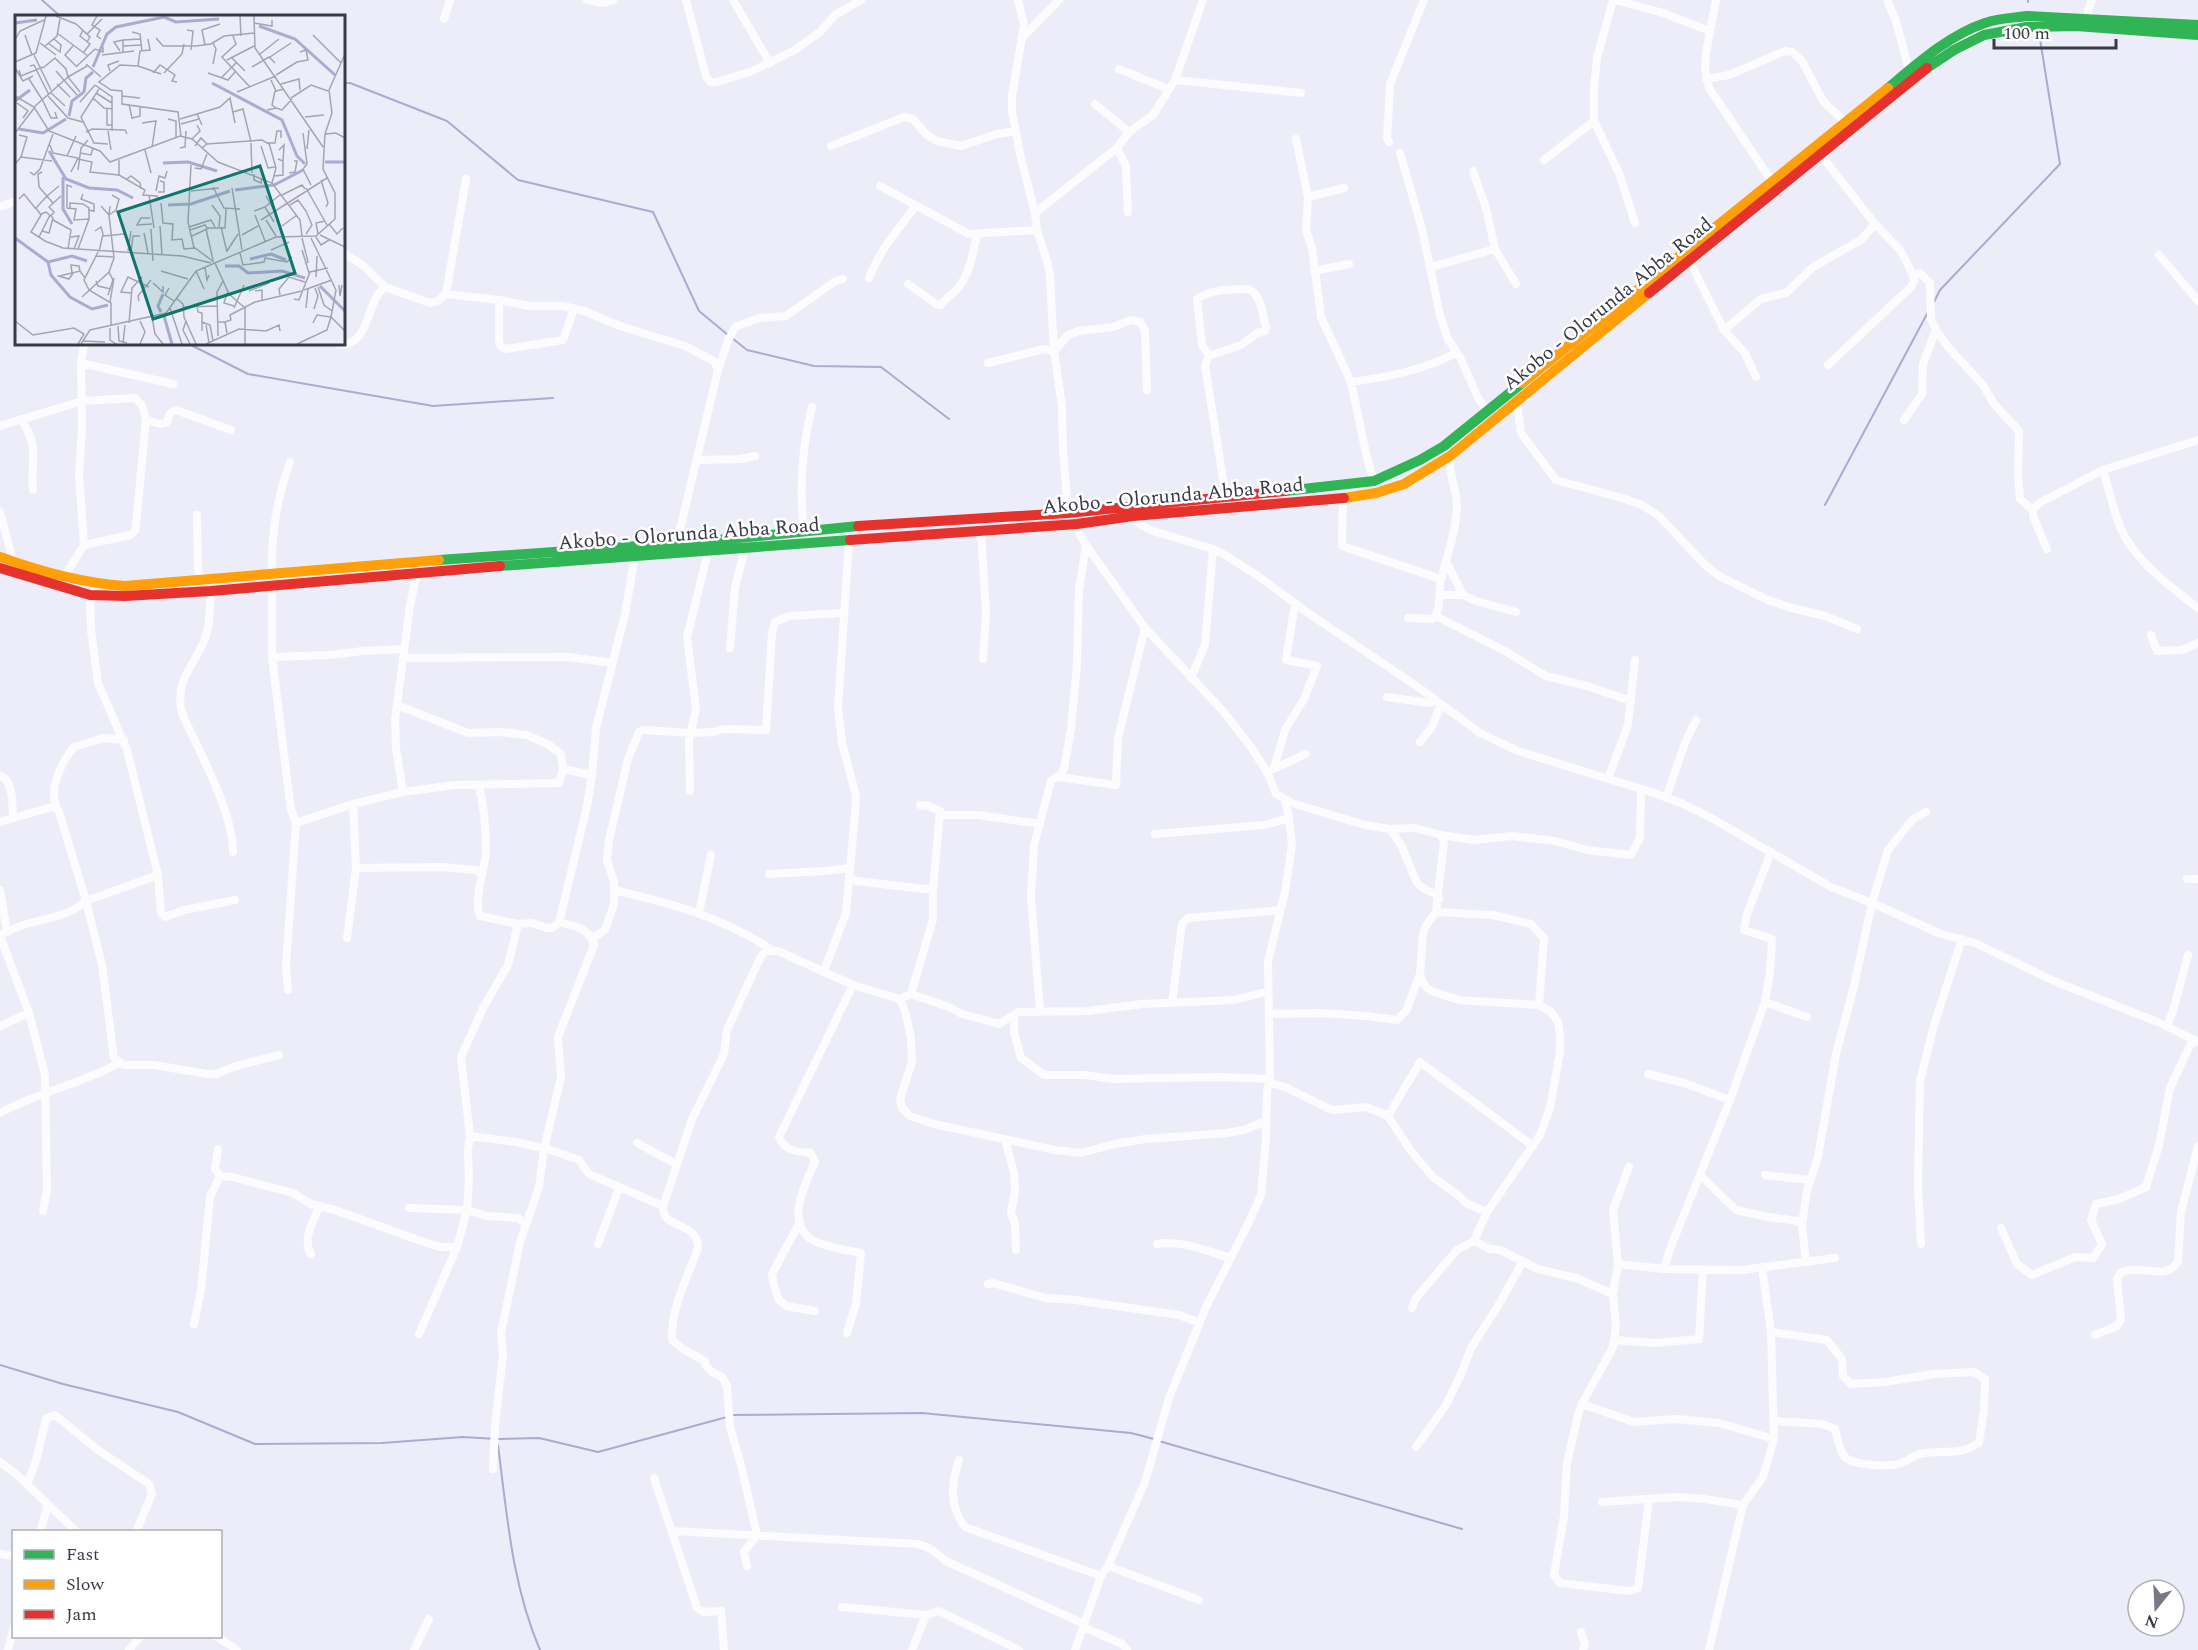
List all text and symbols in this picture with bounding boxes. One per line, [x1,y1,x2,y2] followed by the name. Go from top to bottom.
[1994,12,2116,50] scale bar
[15,15,345,345] inset map
[2003,20,2050,47] text: 100 m
[1497,210,1719,398] street label: Akobo - Olorunda Abba Road
[1041,470,1305,522] street label: Akobo - Olorunda Abba Road
[557,510,821,558] street label: Akobo - Olorunda Abba Road
[12,1530,222,1638] legend
[66,1541,99,1568] text: Fast
[66,1571,105,1598] text: Slow
[2126,1578,2186,1638] north arrow
[66,1601,97,1628] text: Jam
[2142,1608,2162,1635] text: N

